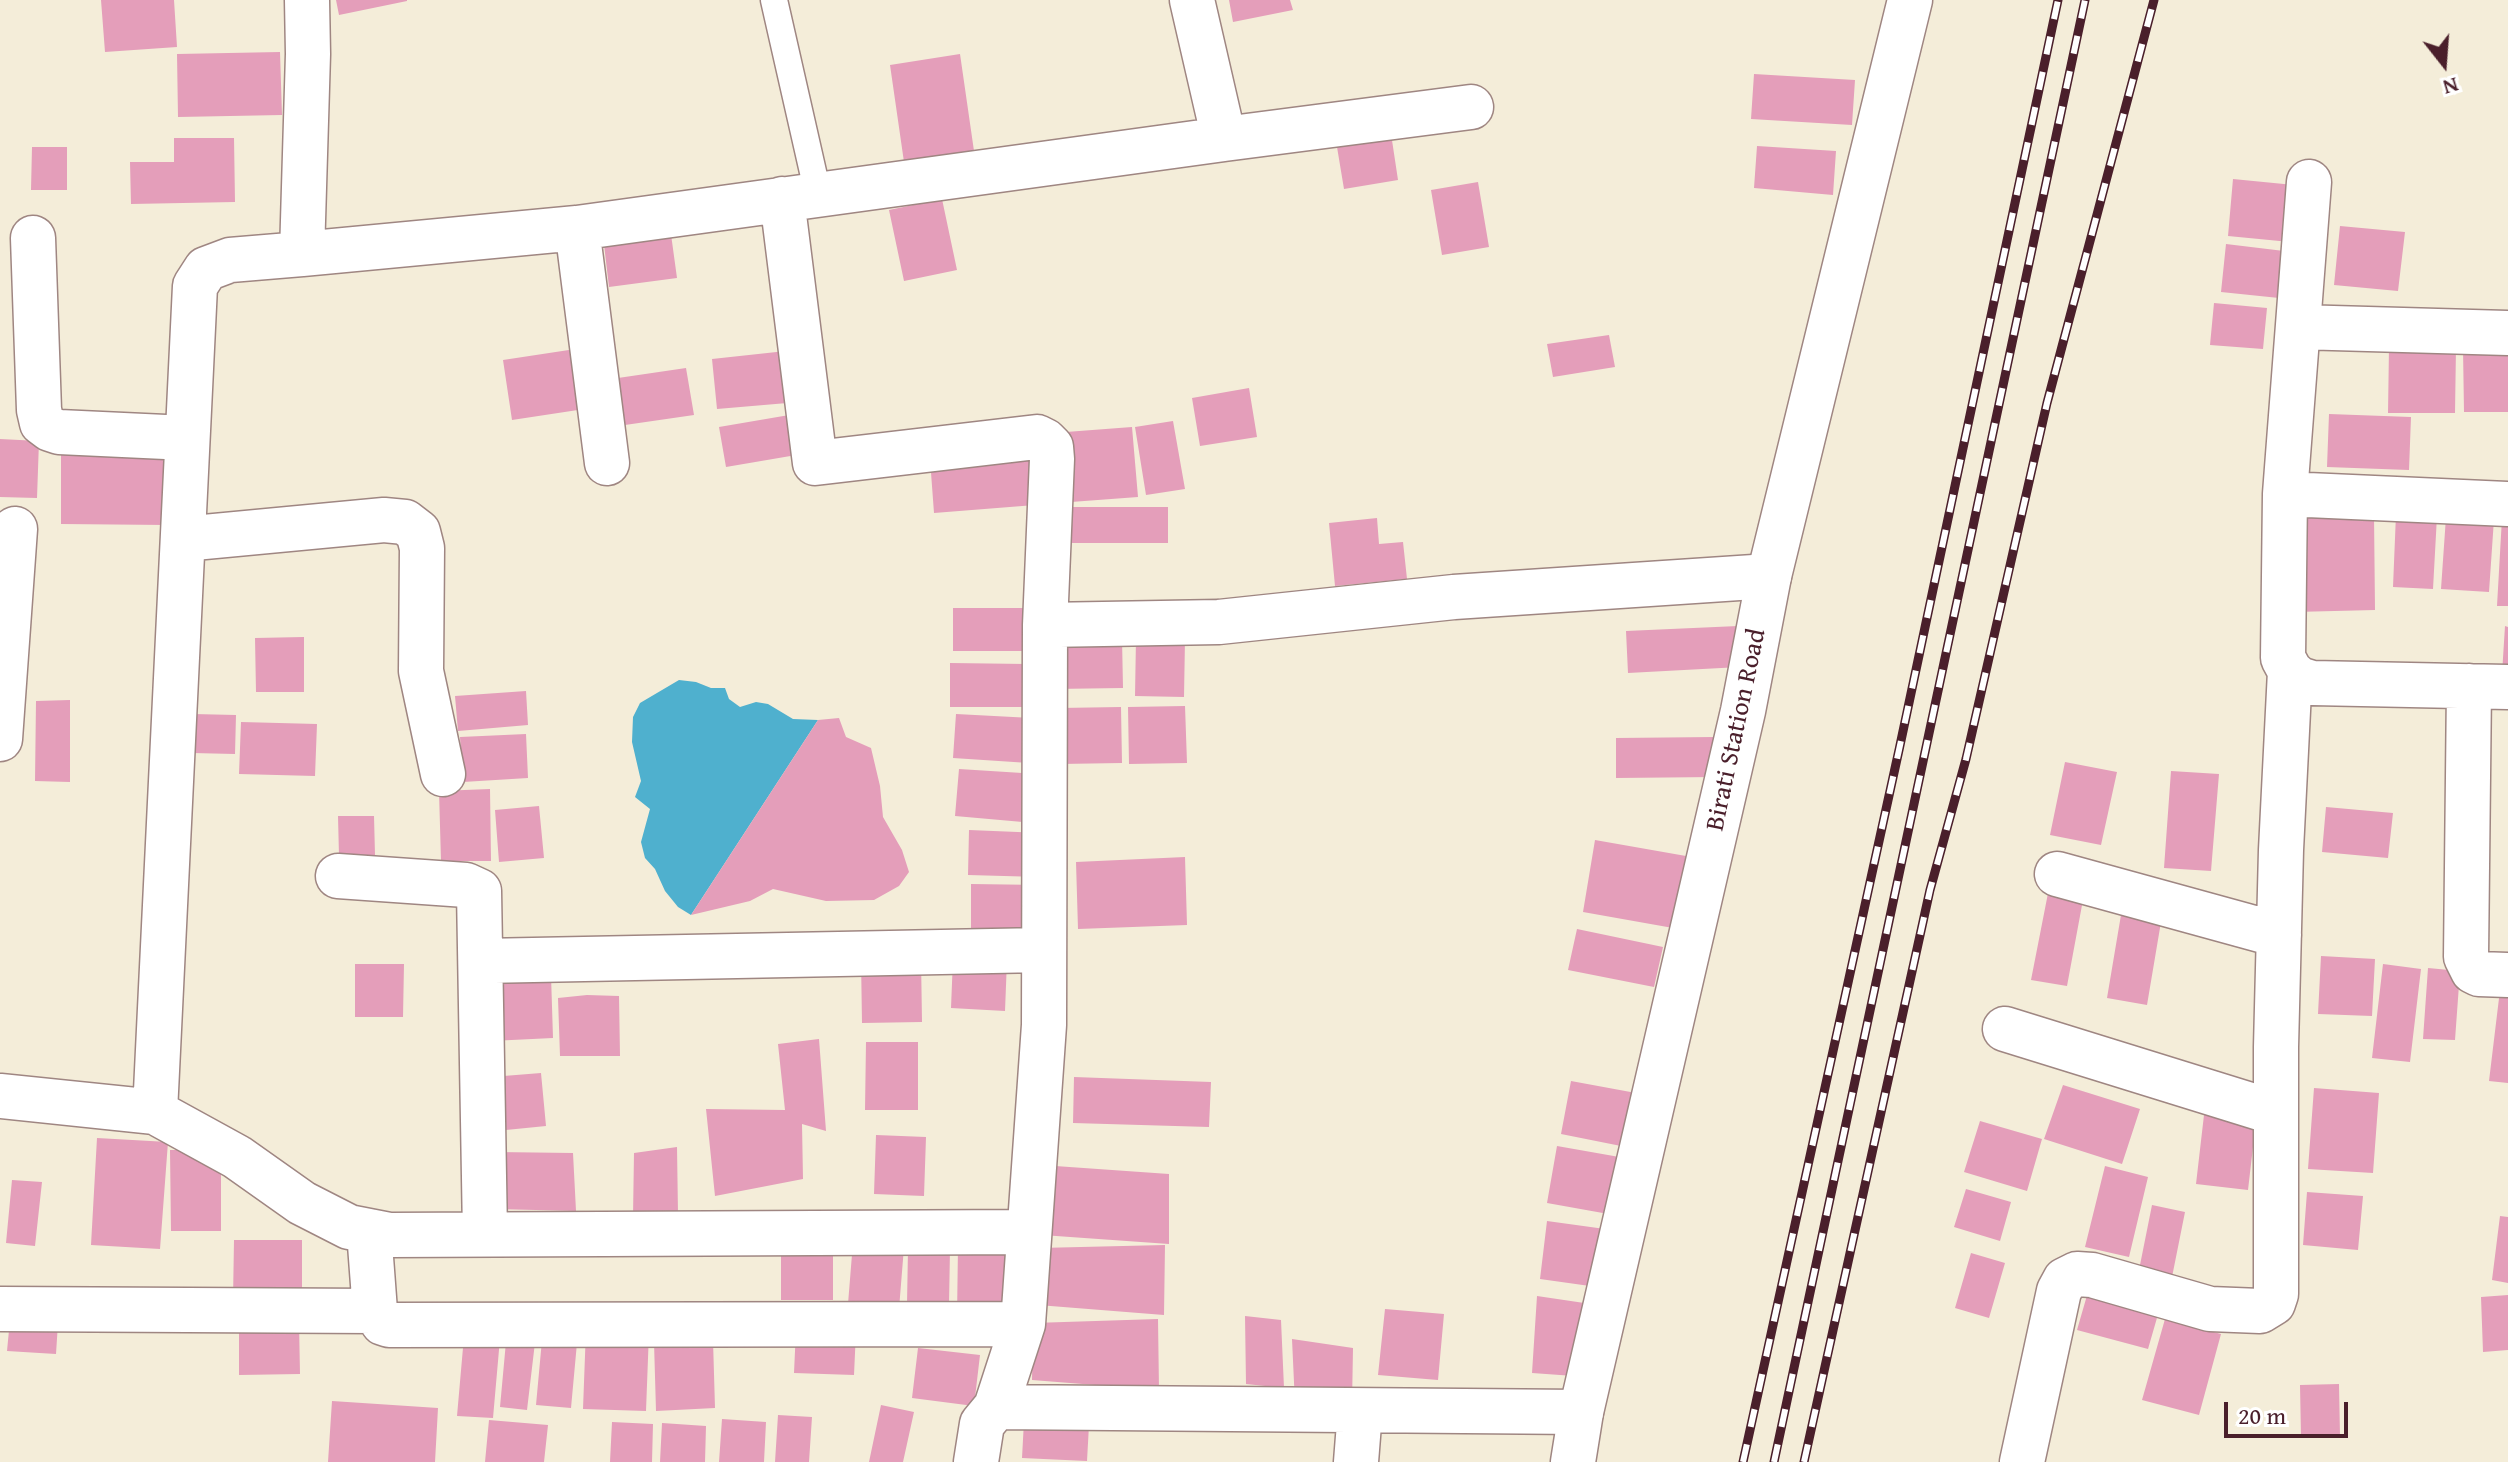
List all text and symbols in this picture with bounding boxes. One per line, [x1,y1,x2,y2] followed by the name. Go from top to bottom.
[2404,24,2484,104] north arrow
[2439,69,2463,104] text: N
[1700,626,1774,834] street label: Birati Station Road
[2228,1386,2352,1436] scale bar
[2238,1398,2286,1433] text: 20 m

